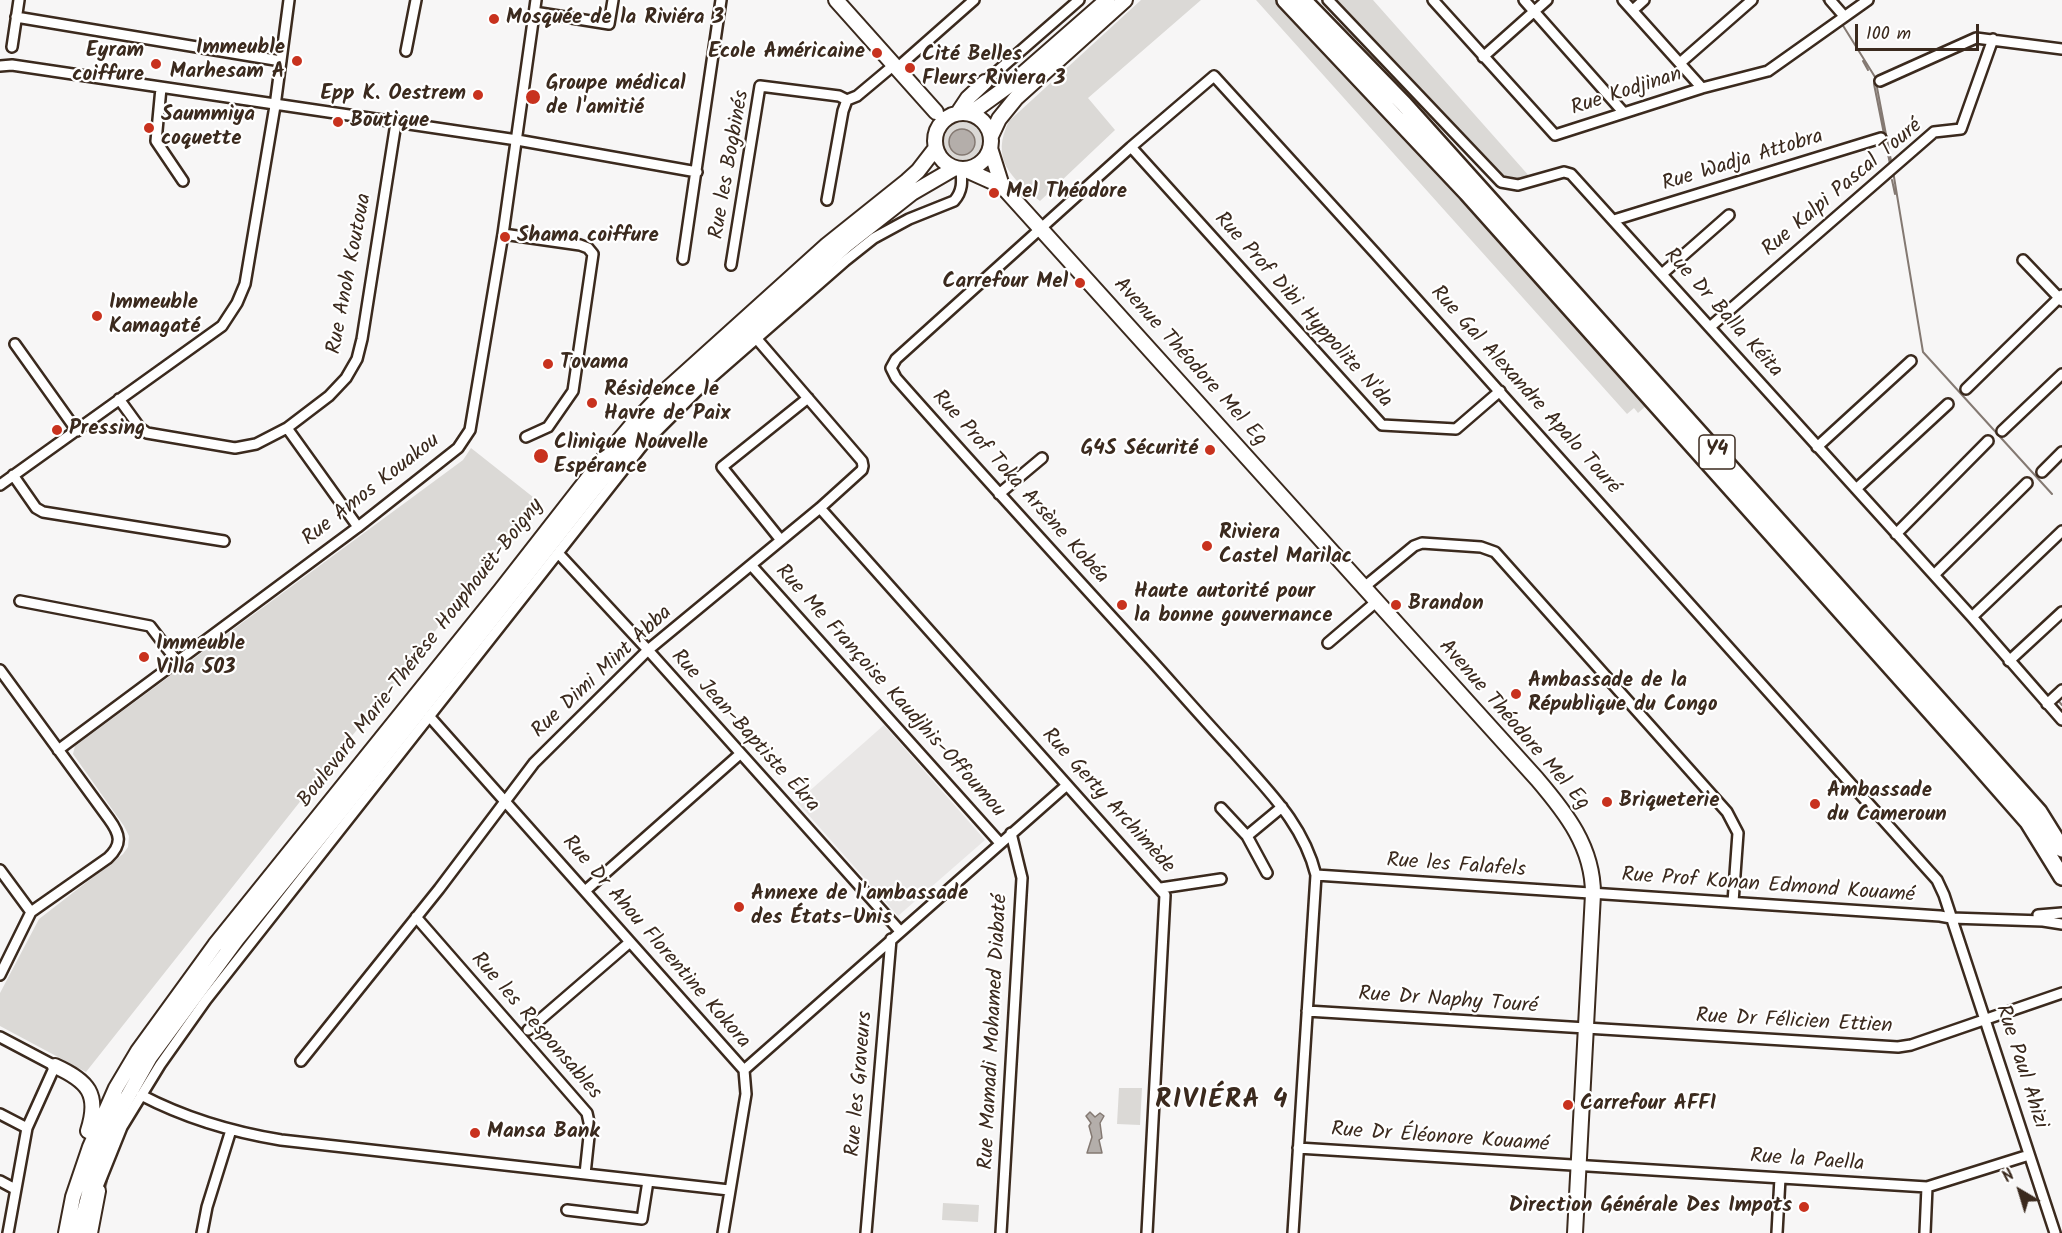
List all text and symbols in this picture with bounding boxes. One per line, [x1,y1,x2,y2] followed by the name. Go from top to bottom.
[506,6,724,32] place label: Mosquée de la Riviéra 3
[487,12,501,26] marker: Mosquée de la Riviéra 3
[1858,12,1982,50] scale bar
[1866,20,1911,49] text: 100 m
[170,36,285,86] place label: Immeuble Marhesam A
[72,39,144,89] place label: Eyram coiffure
[708,40,865,66] place label: Ecole Américaine
[922,43,1065,93] place label: Cité Belles Fleurs Riviera 3
[870,46,884,60] marker: Ecole Américaine
[290,54,304,68] marker: Immeuble Marhesam A
[149,57,163,71] marker: Eyram coiffure
[903,61,917,75] marker: Cité Belles Fleurs Riviera 3
[1568,63,1686,123] street label: Rue Kodjinan
[546,72,686,122] place label: Groupe médical de l'amitié
[320,82,466,108] place label: Epp K. Oestrem
[471,88,485,102] marker: Epp K. Oestrem
[524,88,542,106] marker: Groupe médical de l'amitié
[706,89,756,241] street label: Rue les Bogbinés
[161,103,255,153] place label: Saummiya coquette
[350,109,429,135] place label: Boutique
[331,115,345,129] marker: Boutique
[1758,115,1928,263] street label: Rue Kalpi Pascal Touré
[142,121,156,135] marker: Saummiya coquette
[1659,126,1827,198] street label: Rue Wadja Attobra
[1006,180,1127,206] place label: Mel Théodore
[987,186,1001,200] marker: Mel Théodore
[323,192,379,356] street label: Rue Anoh Koutoua
[1207,208,1397,414] street label: Rue Prof Dibi Hyppolite N'da
[517,224,659,250] place label: Shama coiffure
[498,230,512,244] marker: Shama coiffure
[1657,244,1787,384] street label: Rue Dr Balla Kéita
[943,270,1068,296] place label: Carrefour Mel
[1107,274,1271,452] street label: Avenue Théodore Mel Eg
[1073,276,1087,290] marker: Carrefour Mel
[1424,282,1624,500] street label: Rue Gal Alexandre Apalo Touré
[109,291,200,341] place label: Immeuble Kamagaté
[90,309,104,323] marker: Immeuble Kamagaté
[560,351,628,377] place label: Tovama
[541,357,555,371] marker: Tovama
[604,378,730,428] place label: Résidence le Havre de Paix
[925,386,1113,590] street label: Rue Prof Toka Arsène Kobéa
[585,396,599,410] marker: Résidence le Havre de Paix
[69,417,145,443] place label: Pressing
[50,423,64,437] marker: Pressing
[298,429,446,553] street label: Rue Amos Kouakou
[554,431,708,481] place label: Clinique Nouvelle Espérance
[1699,435,1735,469] road number: Y4
[1081,437,1198,463] place label: G4S Sécurité
[1203,443,1217,457] marker: G4S Sécurité
[532,447,550,465] marker: Clinique Nouvelle Espérance
[294,495,550,813] street label: Boulevard Marie-Thérèse Houphouët-Boigny
[1219,521,1352,571] place label: Riviera Castel Marilac
[1200,539,1214,553] marker: Riviera Castel Marilac
[769,560,1009,824] street label: Rue Me Françoise Kaudjhis-Offoumou
[1134,580,1333,630] place label: Haute autorité pour la bonne gouvernance
[1408,592,1484,618] place label: Brandon
[1115,598,1129,612] marker: Haute autorité pour la bonne gouvernance
[1389,598,1403,612] marker: Brandon
[528,601,678,745] street label: Rue Dimi Mint Abba
[156,632,245,682] place label: Immeuble Villa 503
[1432,635,1594,817] street label: Avenue Théodore Mel Eg
[664,645,824,819] street label: Rue Jean-Baptiste Ékra
[137,650,151,664] marker: Immeuble Villa 503
[1528,669,1718,719] place label: Ambassade de la République du Congo
[1509,687,1523,701] marker: Ambassade de la République du Congo
[1035,724,1179,880] street label: Rue Gerty Archimède
[1827,779,1947,829] place label: Ambassade du Cameroun
[1619,789,1720,815] place label: Briqueterie
[1600,795,1614,809] marker: Briqueterie
[1808,797,1822,811] marker: Ambassade du Cameroun
[555,831,755,1055] street label: Rue Dr Ahou Florentine Kokora
[1386,850,1526,884] street label: Rue les Falafels
[1621,864,1915,910] street label: Rue Prof Konan Edmond Kouamé
[751,882,968,932] place label: Annexe de l'ambassade des États-Unis
[975,894,1015,1170] street label: Rue Mamadi Mohamed Diabaté
[732,900,746,914] marker: Annexe de l'ambassade des États-Unis
[464,948,606,1106] street label: Rue les Responsables
[1357,983,1539,1021] street label: Rue Dr Naphy Touré
[1988,1002,2052,1132] street label: Rue Paul Ahizi
[1695,1005,1893,1041] street label: Rue Dr Félicien Ettien
[842,1010,880,1158] street label: Rue les Graveurs
[1155,1086,1289,1118] district label: RIVIÉRA 4
[1580,1092,1716,1118] place label: Carrefour AFFI
[1561,1098,1575,1112] marker: Carrefour AFFI
[1330,1119,1550,1159] street label: Rue Dr Éléonore Kouamé
[487,1120,600,1146] place label: Mansa Bank
[468,1126,482,1140] marker: Mansa Bank
[1749,1145,1865,1179] street label: Rue la Paella
[1990,1161,2050,1221] north arrow
[1997,1163,2020,1189] text: N
[1509,1194,1792,1220] place label: Direction Générale Des Impots
[1797,1200,1811,1214] marker: Direction Générale Des Impots

